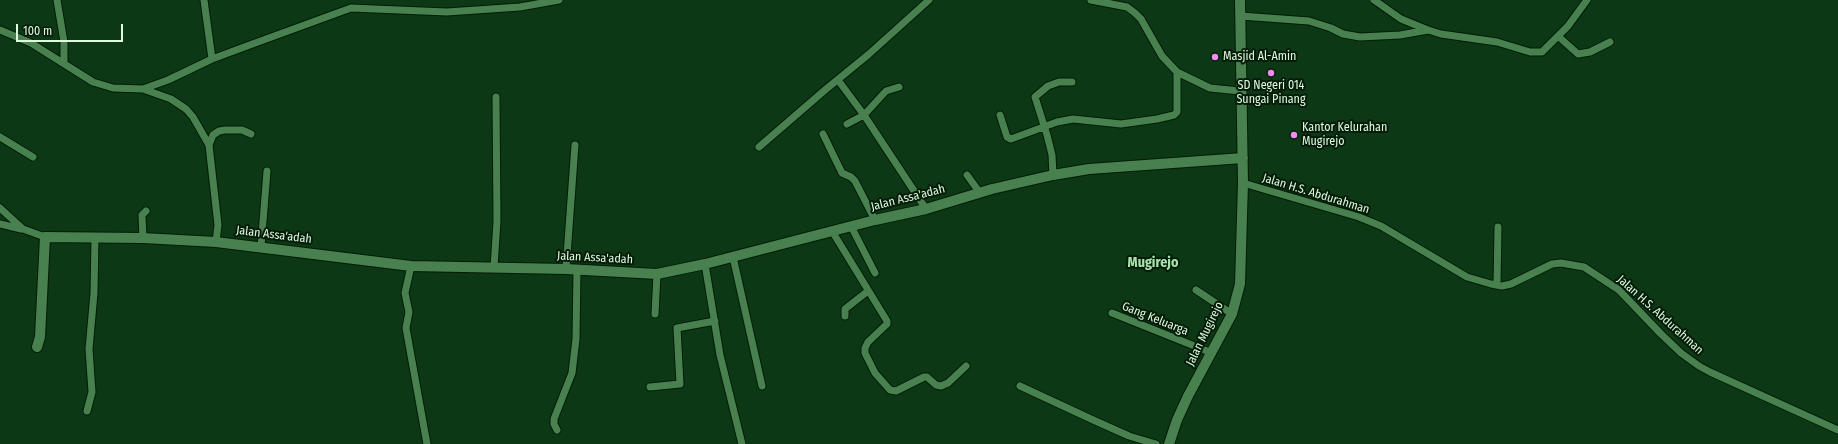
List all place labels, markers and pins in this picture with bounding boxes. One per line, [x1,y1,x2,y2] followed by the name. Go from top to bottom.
[1223,50,1296,64] place label: Masjid Al-Amin
[1210,52,1220,62] marker: Masjid Al-Amin
[1266,68,1276,78] marker: SD Negeri 014 Sungai Pinang
[1236,79,1306,107] place label: SD Negeri 014 Sungai Pinang
[1302,121,1387,149] place label: Kantor Kelurahan Mugirejo
[1289,130,1299,140] marker: Kantor Kelurahan Mugirejo

